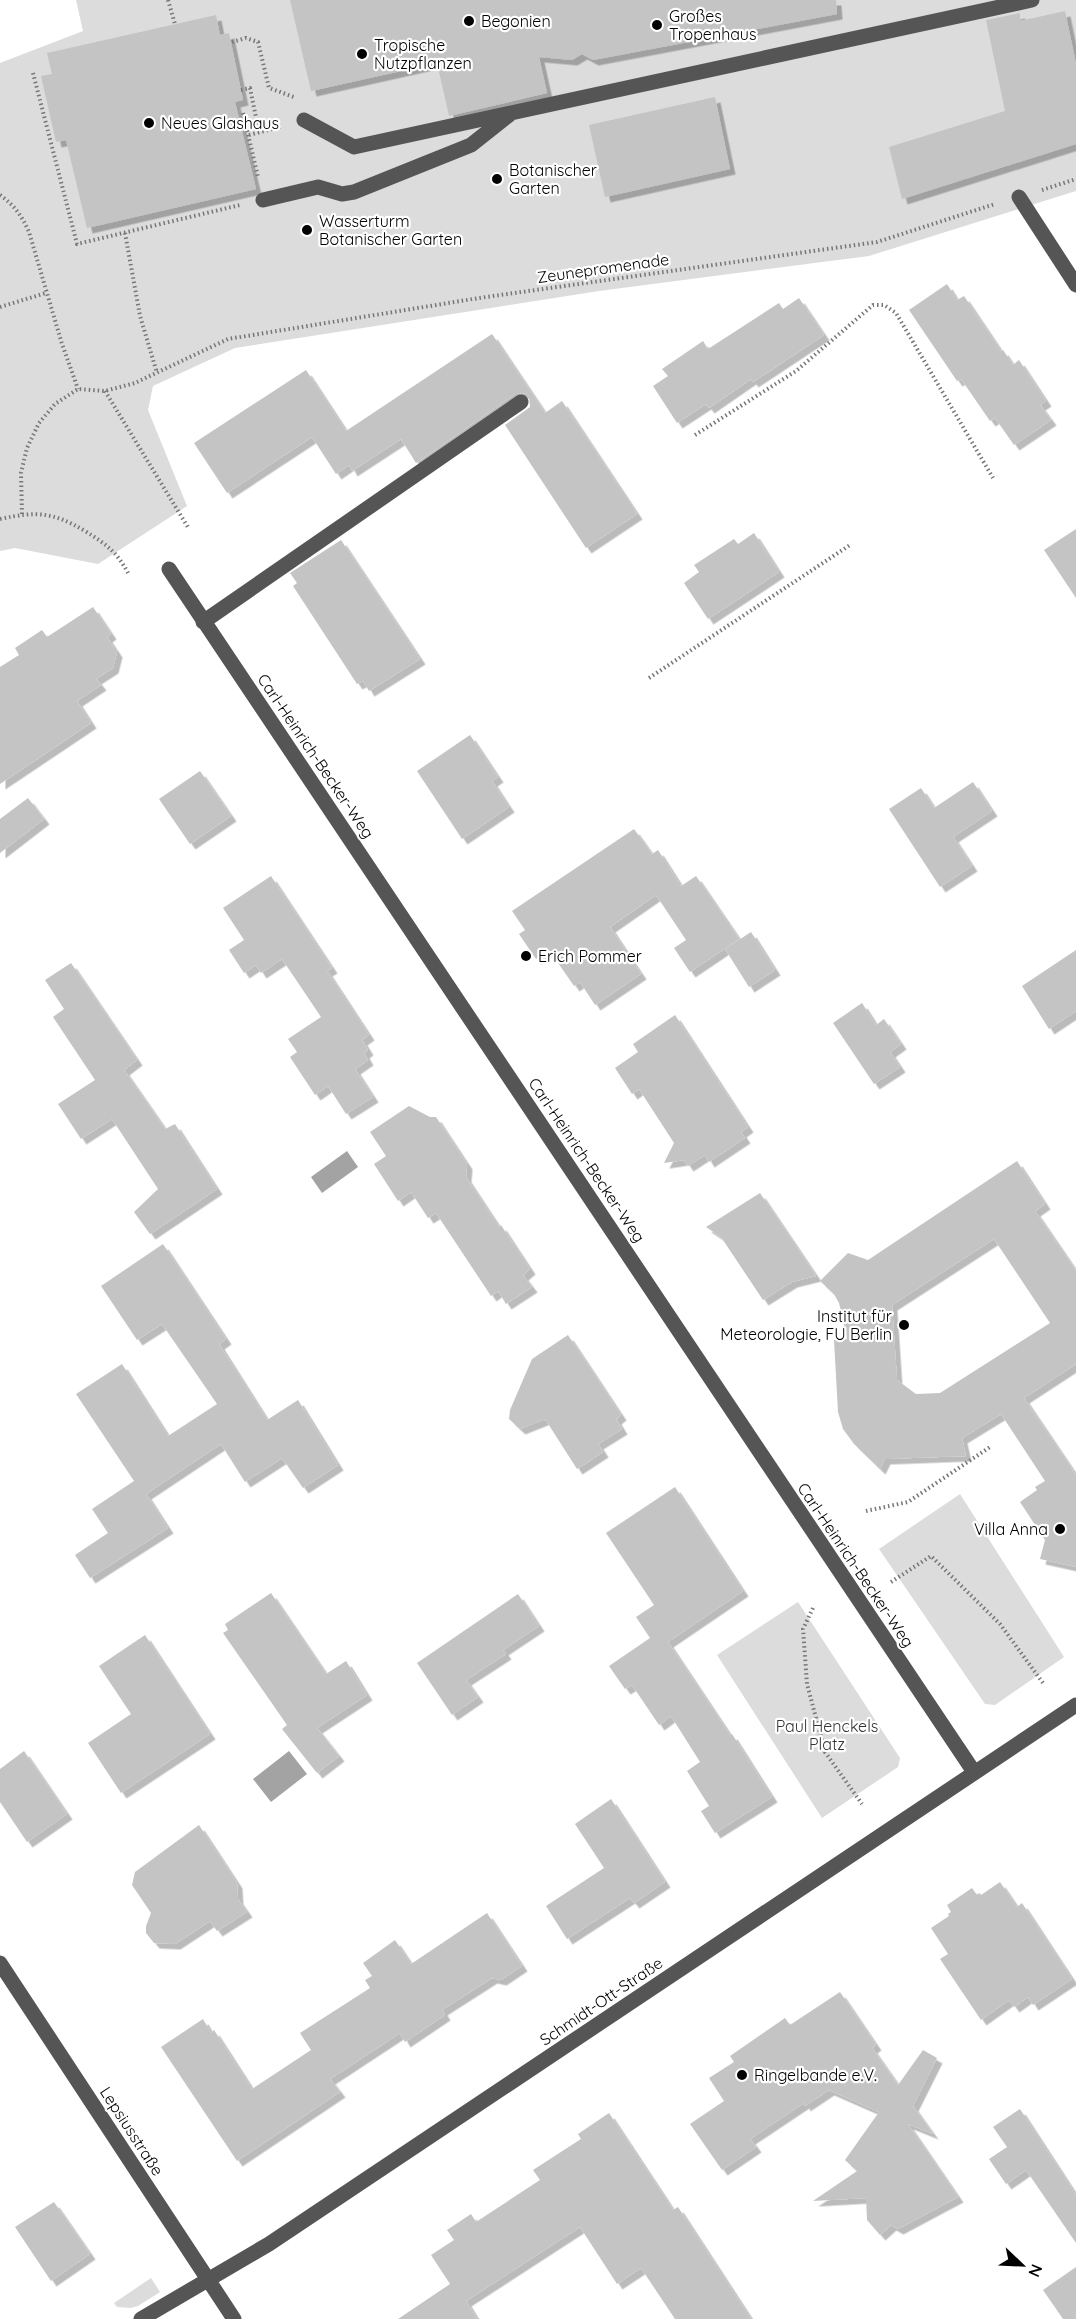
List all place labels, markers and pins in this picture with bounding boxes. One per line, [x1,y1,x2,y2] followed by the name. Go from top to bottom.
[669,6,756,44] place label: Großes Tropenhaus
[481,11,551,31] place label: Begonien
[462,14,476,28] marker: Begonien
[650,18,664,32] marker: Großes Tropenhaus
[374,35,472,73] place label: Tropische Nutzpflanzen
[355,47,369,61] marker: Tropische Nutzpflanzen
[161,113,279,133] place label: Neues Glashaus
[142,116,156,130] marker: Neues Glashaus
[509,160,597,198] place label: Botanischer Garten
[490,172,504,186] marker: Botanischer Garten
[319,211,462,249] place label: Wasserturm Botanischer Garten
[300,223,314,237] marker: Wasserturm Botanischer Garten
[538,946,642,966] place label: Erich Pommer
[519,949,533,963] marker: Erich Pommer
[720,1306,892,1344] place label: Institut für Meteorologie, FU Berlin
[897,1318,911,1332] marker: Institut für Meteorologie, FU Berlin
[974,1519,1048,1539] place label: Villa Anna
[1053,1522,1067,1536] marker: Villa Anna
[754,2065,877,2085] place label: Ringelbande e.V.
[735,2068,749,2082] marker: Ringelbande e.V.

